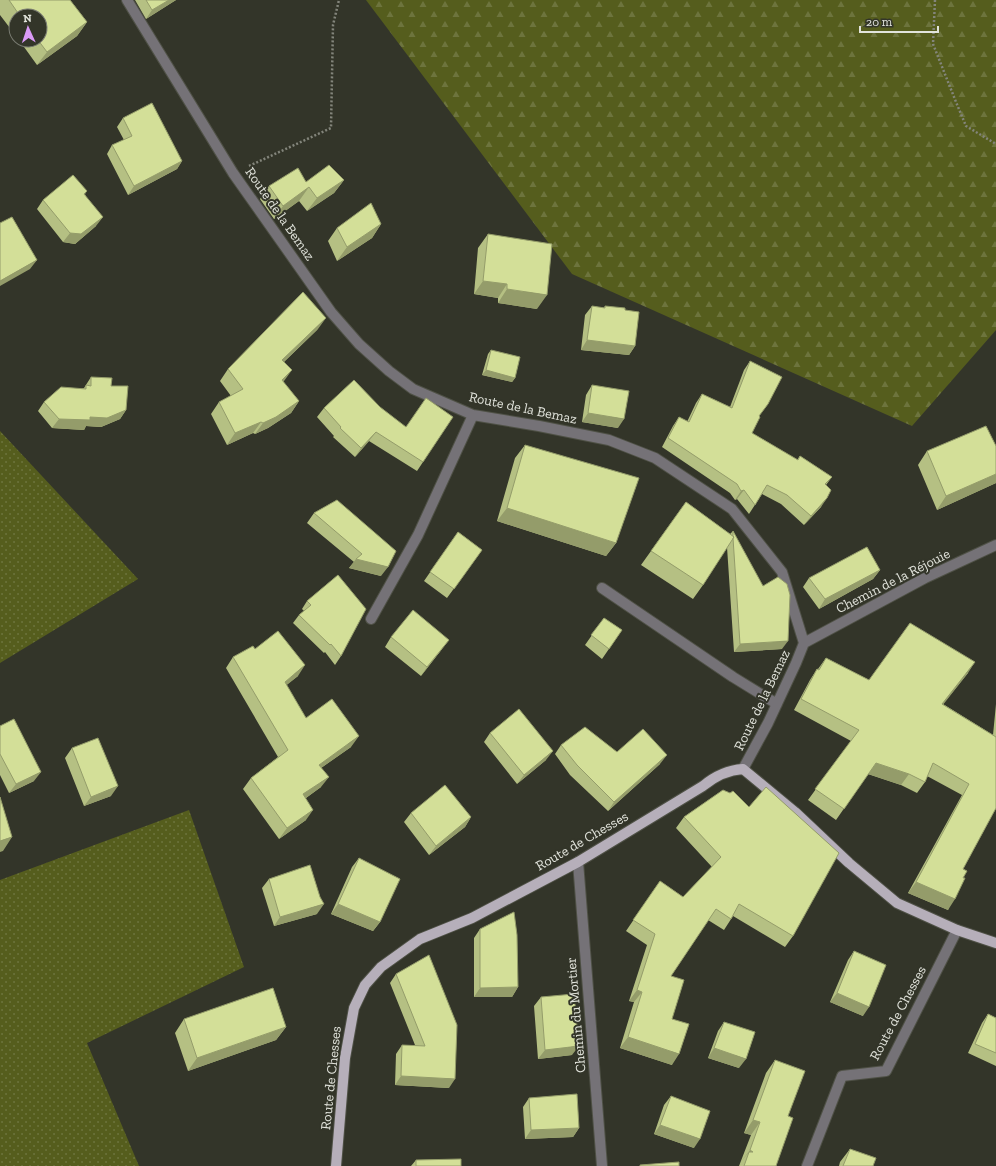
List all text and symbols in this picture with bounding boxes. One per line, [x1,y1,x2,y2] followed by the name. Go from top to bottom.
[8,8,48,48] north arrow
[860,8,938,34] scale bar
[23,12,33,25] text: N
[866,15,893,29] text: 20 m
[242,164,319,264] street label: Route de la Bemaz
[467,388,579,428] street label: Route de la Bemaz
[833,545,953,617] street label: Chemin de la Réjouie
[730,646,794,753] street label: Route de la Bemaz
[533,808,631,874] street label: Route de Chesses
[562,956,590,1074] street label: Chemin du Mortier
[866,963,930,1063] street label: Route de Chesses
[317,1025,345,1131] street label: Route de Chesses

